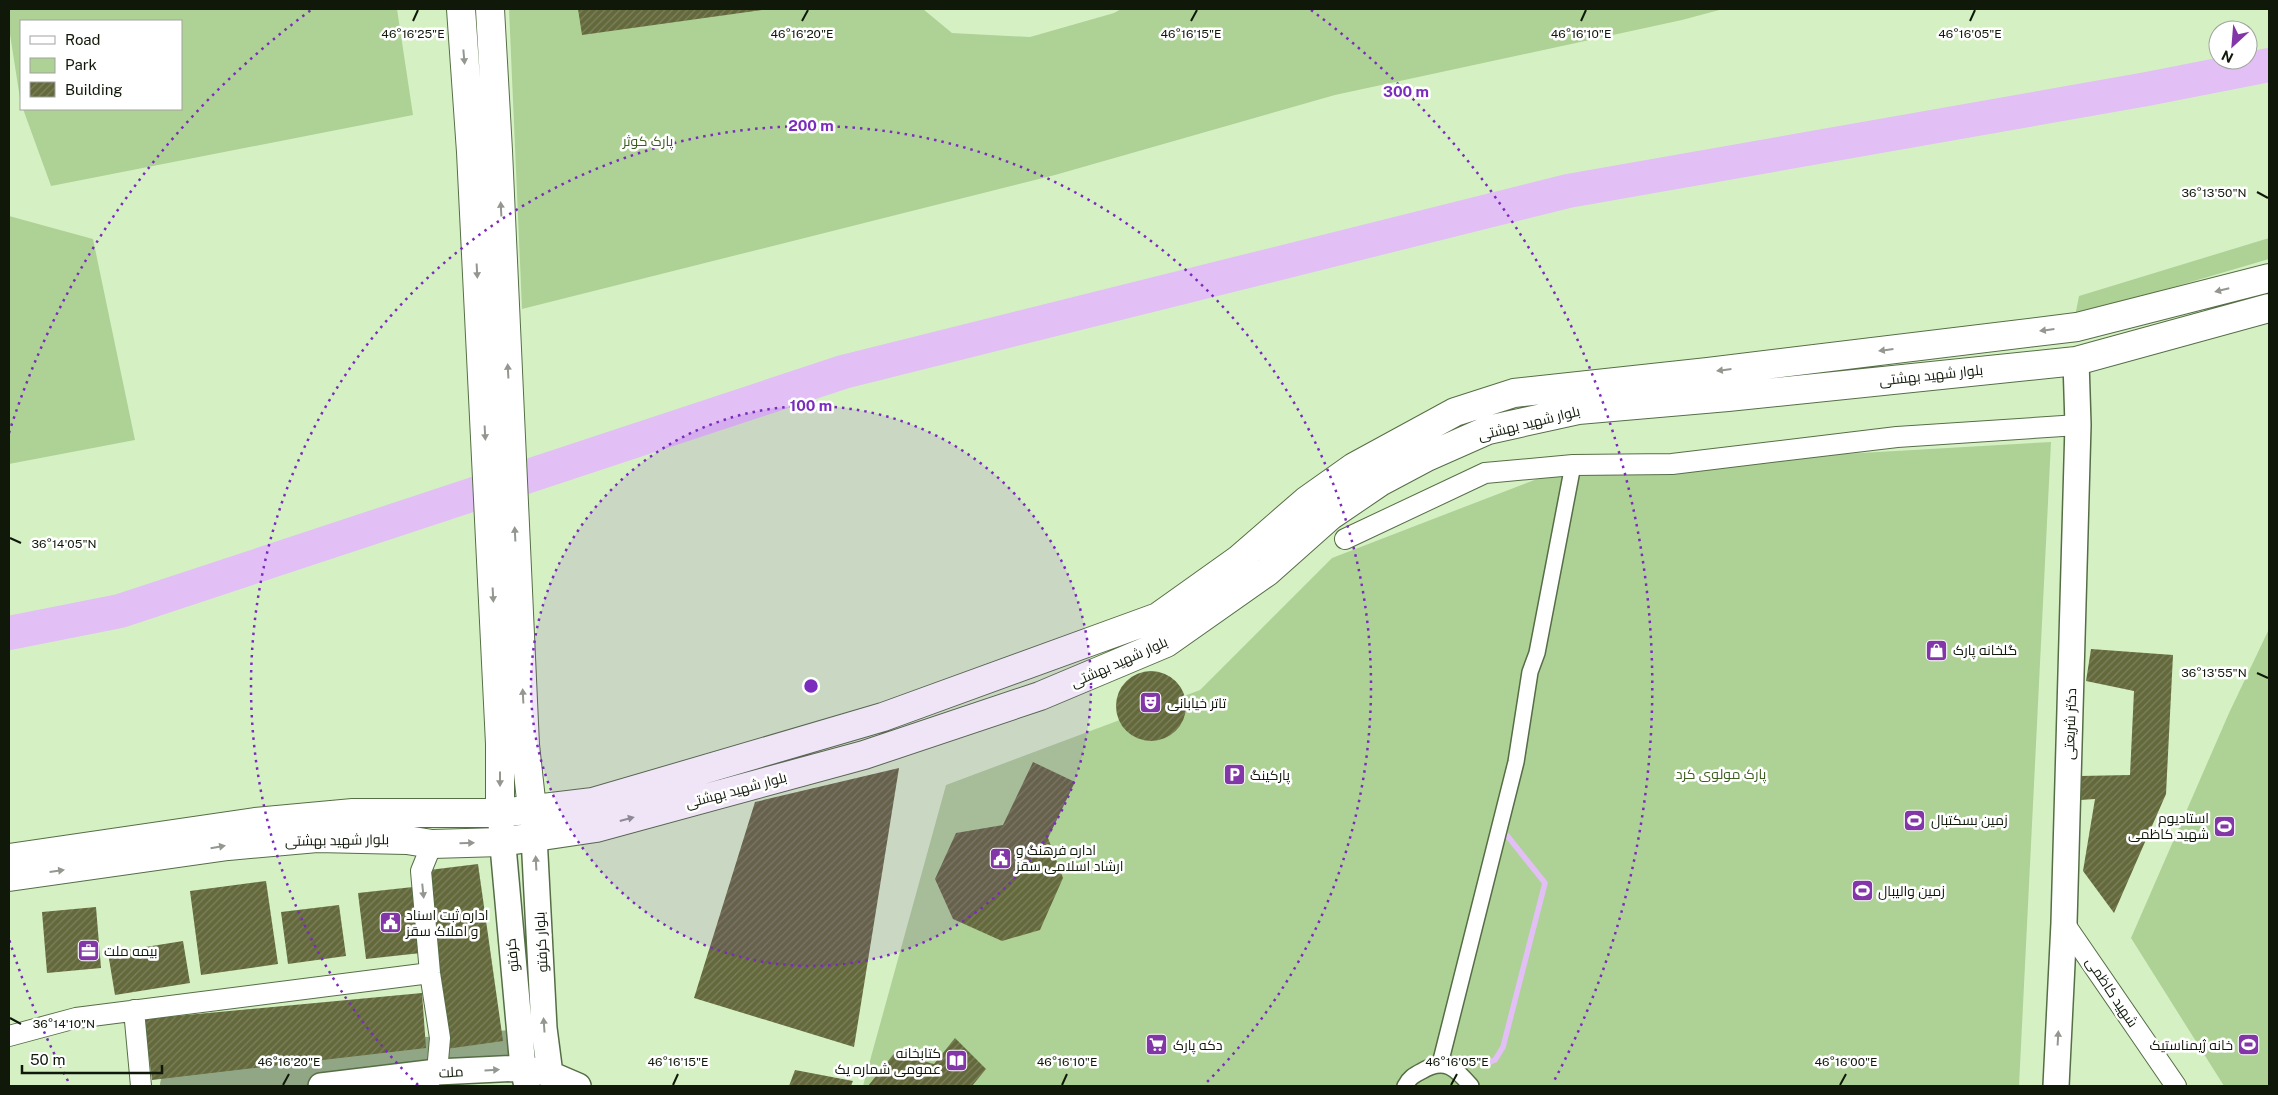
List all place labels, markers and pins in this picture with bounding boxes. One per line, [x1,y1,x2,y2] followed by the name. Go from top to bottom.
[1925,638,1949,662] shop icon: گلخانه پارک
[1953,642,2017,660] place label: گلخانه پارک
[802,677,820,695] centre of rings
[1139,691,1163,715] theatre icon: تاتر خیابانی
[1167,695,1226,711] place label: تاتر خیابانی
[1222,763,1246,787] parking icon: پارکینگ
[1250,767,1290,785] place label: پارکینگ
[1903,808,1927,832] sports icon: زمین بسکتبال
[2128,810,2209,842] place label: استادیوم شهید کاظمی
[1931,812,2008,829] place label: زمین بسکتبال
[2213,814,2237,838] sports icon: استادیوم شهید کاظمی
[1015,842,1124,874] place label: اداره فرهنگ و ارشاد اسلامی سقز
[988,846,1012,870] public building icon: اداره فرهنگ و ارشاد اسلامی سقز
[1850,879,1874,903] sports icon: زمین والیبال
[1878,883,1945,900] place label: زمین والیبال
[405,907,489,939] place label: اداره ثبت اسناد و املاک سقز
[378,911,402,935] public building icon: اداره ثبت اسناد و املاک سقز
[76,939,100,963] office icon: بیمه ملت
[104,943,158,959] place label: بیمه ملت
[1145,1033,1169,1057] supermarket icon: دکه پارک
[2237,1033,2261,1057] sports icon: خانه ژیمناستیک
[1173,1037,1223,1055] place label: دکه پارک
[2150,1037,2233,1053] place label: خانه ژیمناستیک
[835,1045,941,1077] place label: کتابخانه عمومی شماره یک
[945,1049,969,1073] library icon: کتابخانه عمومی شماره یک

